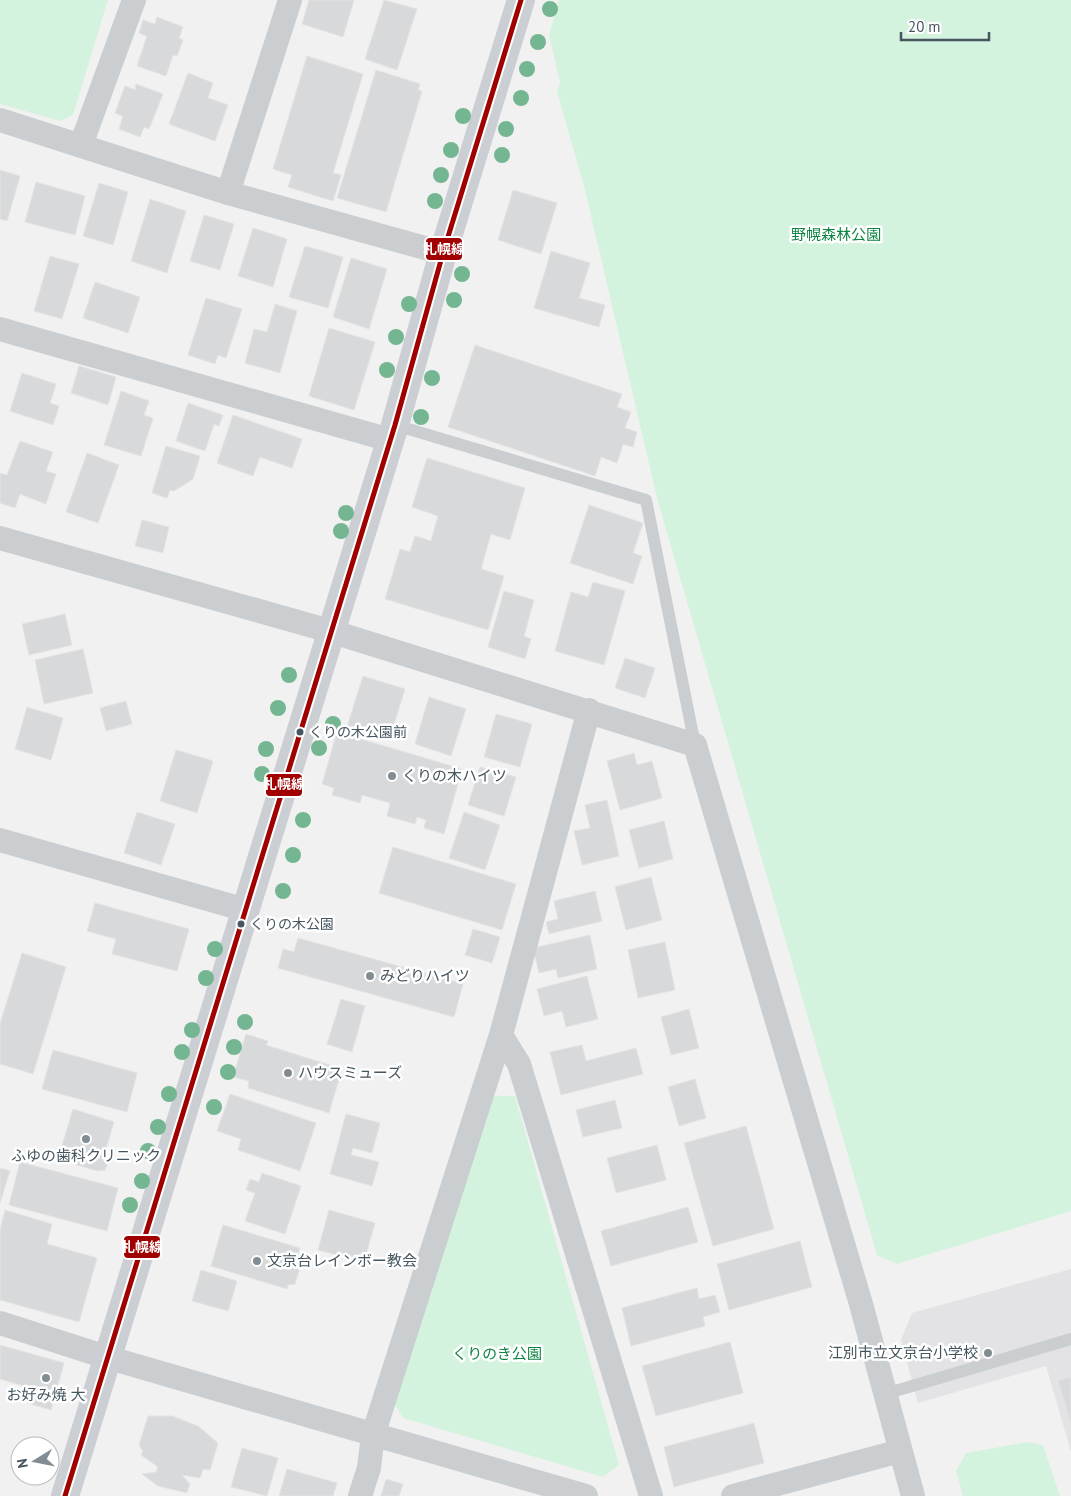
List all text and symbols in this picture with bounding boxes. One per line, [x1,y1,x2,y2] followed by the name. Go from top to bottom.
[901,10,988,42] scale bar
[908,17,941,36] text: 20 m
[791,225,881,244] park label: 野幌森林公園
[425,237,463,261] line badge: 札幌線
[423,240,465,258] text: 札幌線
[309,723,407,741] place label: くりの木公園前
[295,727,305,737] marker: くりの木公園前
[402,766,507,785] place label: くりの木ハイツ
[386,770,398,782] marker: くりの木ハイツ
[265,773,303,797] line badge: 札幌線
[263,775,305,793] text: 札幌線
[250,915,334,933] place label: くりの木公園
[236,919,246,929] marker: くりの木公園
[380,966,470,985] place label: みどりハイツ
[364,970,376,982] marker: みどりハイツ
[298,1063,402,1082] place label: ハウスミューズ
[282,1067,294,1079] marker: ハウスミューズ
[80,1133,92,1145] marker: ふゆの歯科クリニック
[11,1146,161,1165] place label: ふゆの歯科クリニック
[123,1235,161,1259] line badge: 札幌線
[121,1238,163,1256] text: 札幌線
[267,1251,417,1270] place label: 文京台レインボー教会
[251,1255,263,1267] marker: 文京台レインボー教会
[828,1343,978,1362] place label: 江別市立文京台小学校
[452,1344,542,1363] park label: くりのき公園
[982,1347,994,1359] marker: 江別市立文京台小学校
[40,1372,52,1384] marker: お好み焼 大
[6,1385,86,1404] place label: お好み焼 大
[10,1436,60,1486] north arrow
[13,1457,32,1469] text: N

